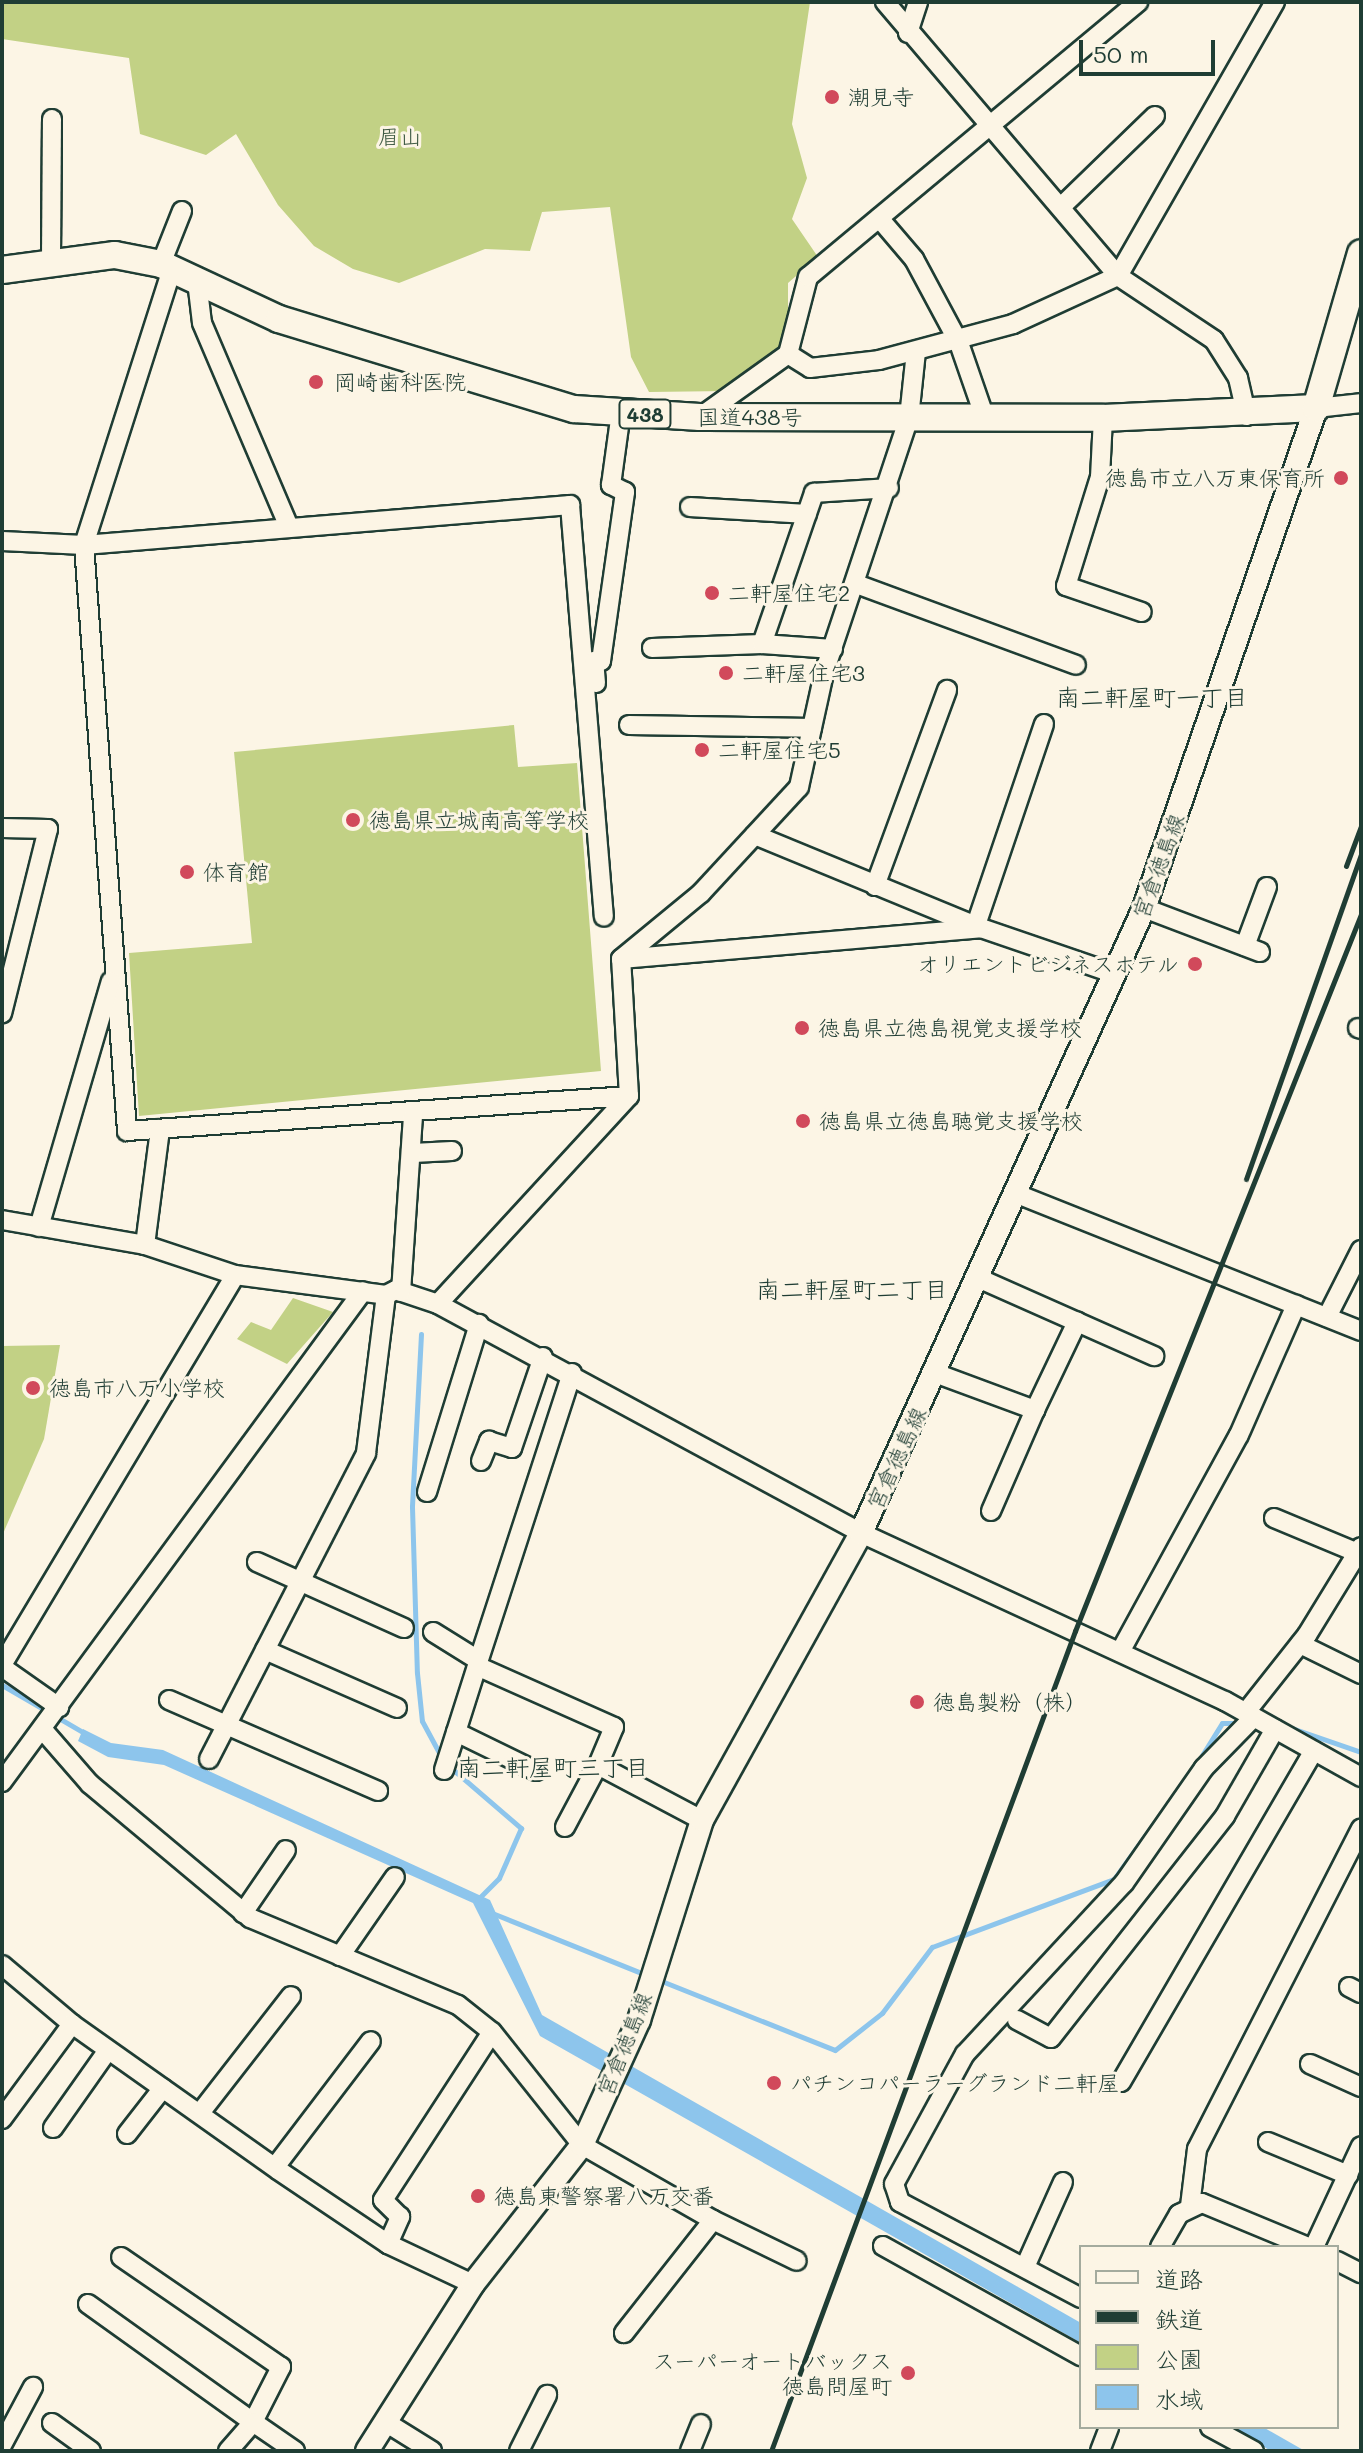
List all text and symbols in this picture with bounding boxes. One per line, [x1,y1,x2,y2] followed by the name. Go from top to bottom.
[1083,24,1219,74] scale bar
[1093,38,1149,69] text: 50 m
[848,84,914,110] place label: 潮見寺
[823,88,841,106] marker: 潮見寺
[378,124,422,150] park label: 眉山
[334,369,466,395] place label: 岡崎歯科医院
[305,371,327,393] marker: 岡崎歯科医院
[617,398,673,430] road number: 438
[697,404,803,430] street label: 国道438号
[1105,465,1325,491] place label: 徳島市立八万東保育所
[1332,469,1350,487] marker: 徳島市立八万東保育所
[728,580,850,606] place label: 二軒屋住宅2
[703,584,721,602] marker: 二軒屋住宅2
[742,660,865,686] place label: 二軒屋住宅3
[717,664,735,682] marker: 二軒屋住宅3
[1056,683,1248,711] district label: 南二軒屋町一丁目
[718,737,841,763] place label: 二軒屋住宅5
[693,741,711,759] marker: 二軒屋住宅5
[369,807,589,833] place label: 徳島県立城南高等学校
[1127,810,1189,922] street label: 宮倉徳島線
[344,811,362,829] marker: 徳島県立城南高等学校
[203,859,269,885] place label: 体育館
[178,863,196,881] marker: 体育館
[915,951,1179,977] place label: オリエントビジネスホテル
[1186,955,1204,973] marker: オリエントビジネスホテル
[818,1015,1082,1041] place label: 徳島県立徳島視覚支援学校
[793,1019,811,1037] marker: 徳島県立徳島視覚支援学校
[819,1108,1083,1134] place label: 徳島県立徳島聴覚支援学校
[794,1112,812,1130] marker: 徳島県立徳島聴覚支援学校
[756,1275,948,1303] district label: 南二軒屋町二丁目
[49,1375,225,1401] place label: 徳島市八万小学校
[24,1379,42,1397] marker: 徳島市八万小学校
[861,1403,931,1513] street label: 宮倉徳島線
[933,1689,1087,1715] place label: 徳島製粉（株）
[908,1693,926,1711] marker: 徳島製粉（株）
[457,1753,649,1781] district label: 南二軒屋町三丁目
[591,1988,657,2100] street label: 宮倉徳島線
[790,2070,1120,2096] place label: パチンコパーラーグランド二軒屋
[765,2074,783,2092] marker: パチンコパーラーグランド二軒屋
[494,2183,714,2209] place label: 徳島東警察署八万交番
[469,2187,487,2205] marker: 徳島東警察署八万交番
[1079,2245,1339,2429] legend
[1155,2263,1203,2294] text: 道路
[1155,2303,1203,2334] text: 鉄道
[1155,2343,1203,2374] text: 公園
[651,2347,892,2398] place label: スーパーオートバックス 徳島問屋町
[899,2364,917,2382] marker: スーパーオートバックス 徳島問屋町
[1155,2383,1203,2414] text: 水域

